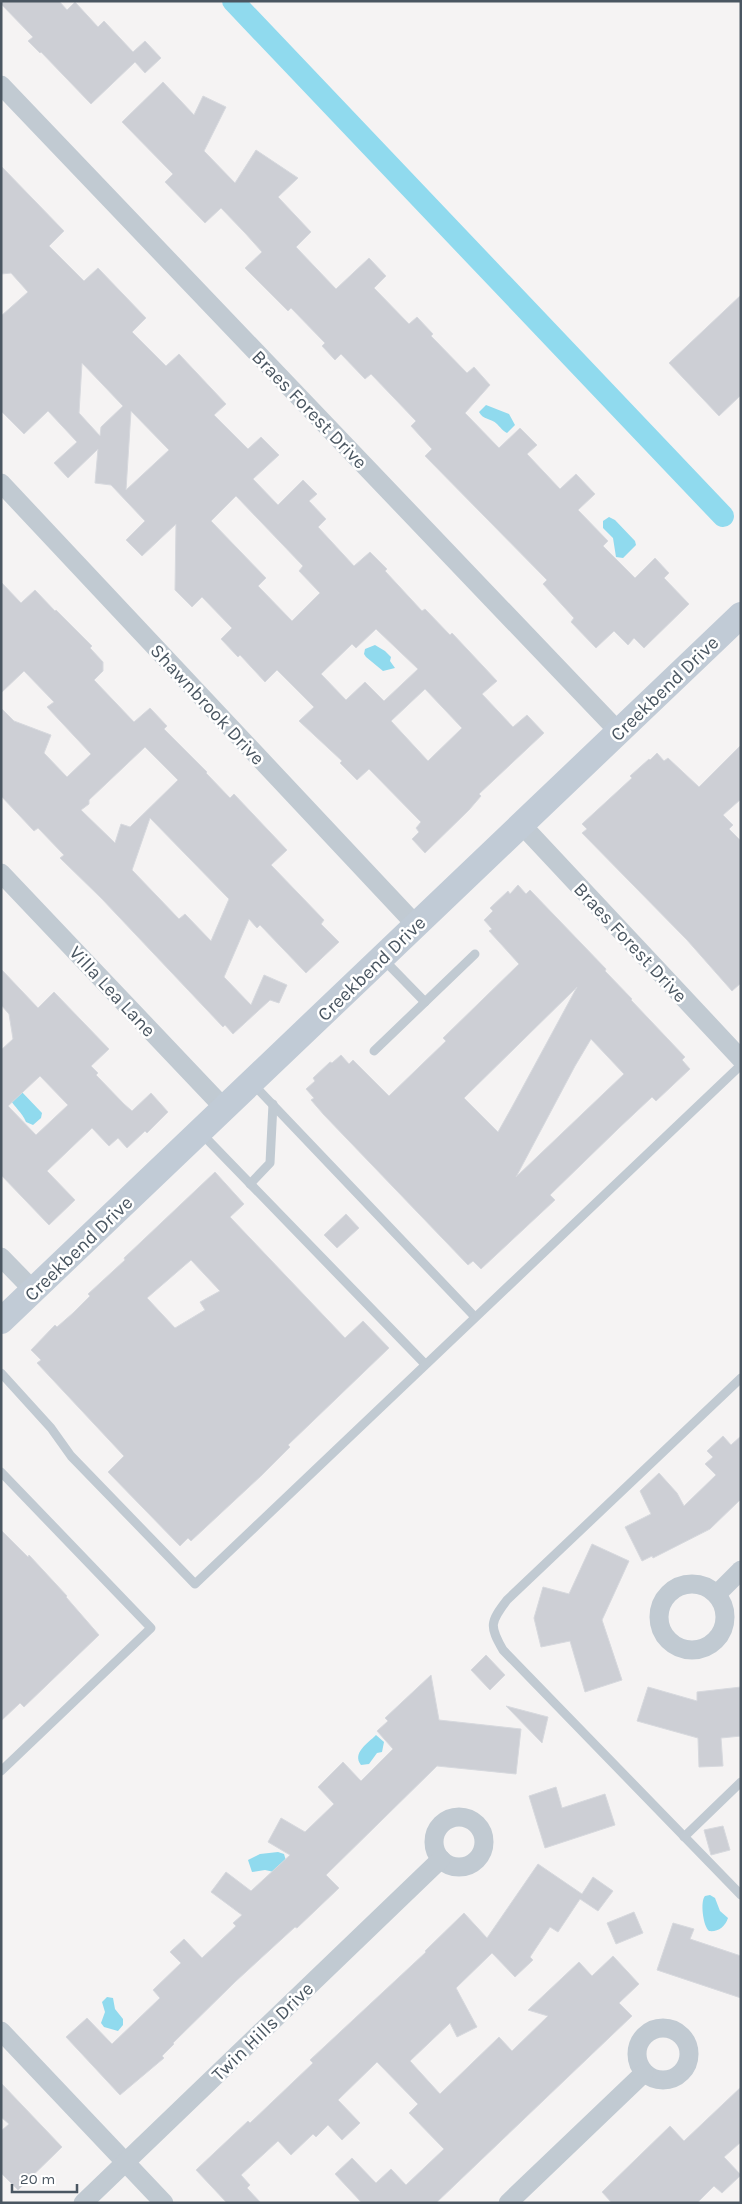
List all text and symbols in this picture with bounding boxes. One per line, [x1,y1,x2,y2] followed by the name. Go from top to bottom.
[247,346,371,473] street label: Braes Forest Drive
[606,632,723,746] street label: Creekbend Drive
[146,640,269,770] street label: Shawnbrook Drive
[569,878,691,1007] street label: Braes Forest Drive
[313,912,430,1026] street label: Creekbend Drive
[65,942,160,1042] street label: Villa Lea Lane
[20,1192,137,1306] street label: Creekbend Drive
[207,1978,318,2086] street label: Twin Hills Drive
[12,2162,78,2194] scale bar
[20,2170,55,2188] text: 20 m

